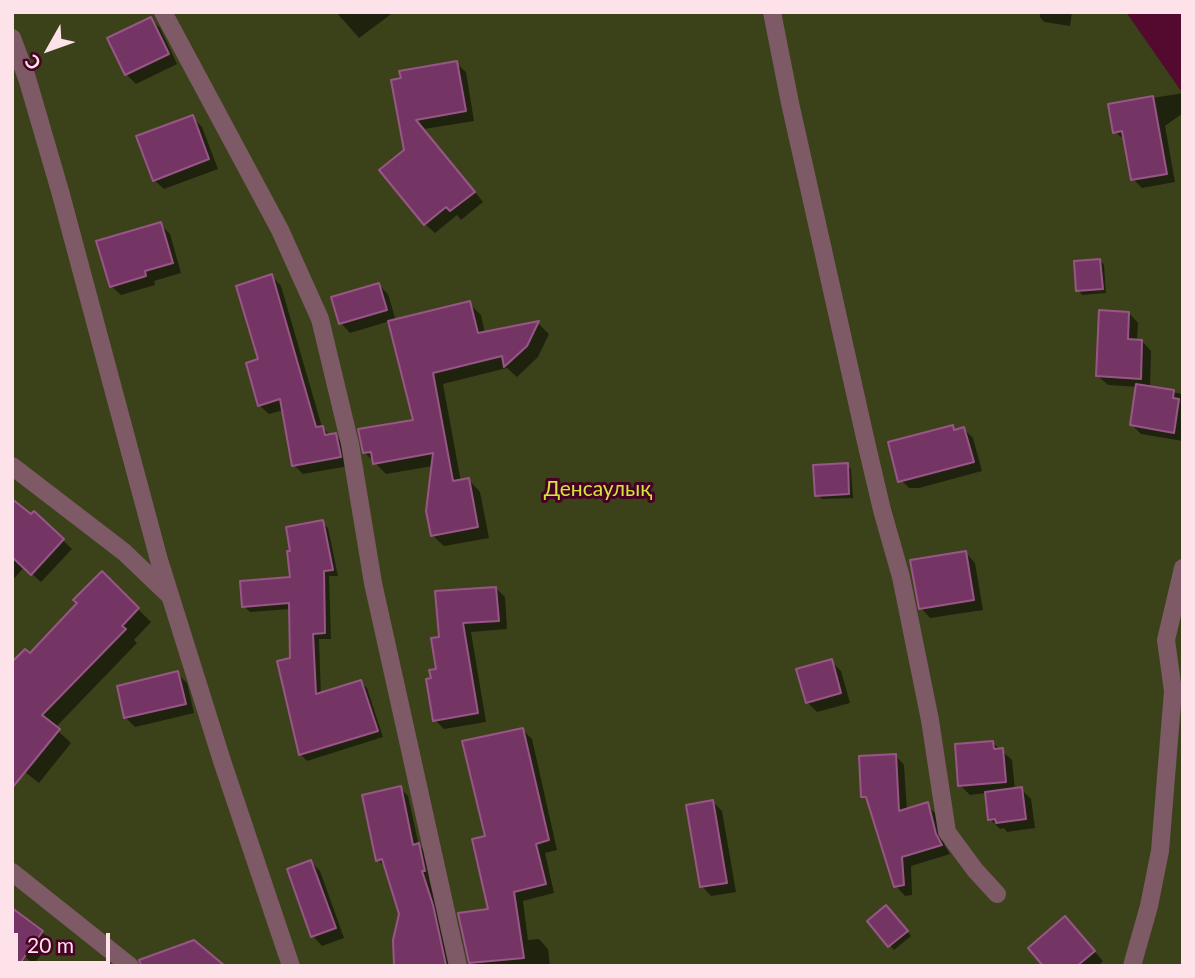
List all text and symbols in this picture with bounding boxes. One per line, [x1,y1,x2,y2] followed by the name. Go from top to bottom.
[14,14,84,84] north arrow
[20,51,45,75] text: С
[544,476,652,502] park label: Денсаулық
[18,918,114,962] scale bar
[27,932,74,957] text: 20 m

